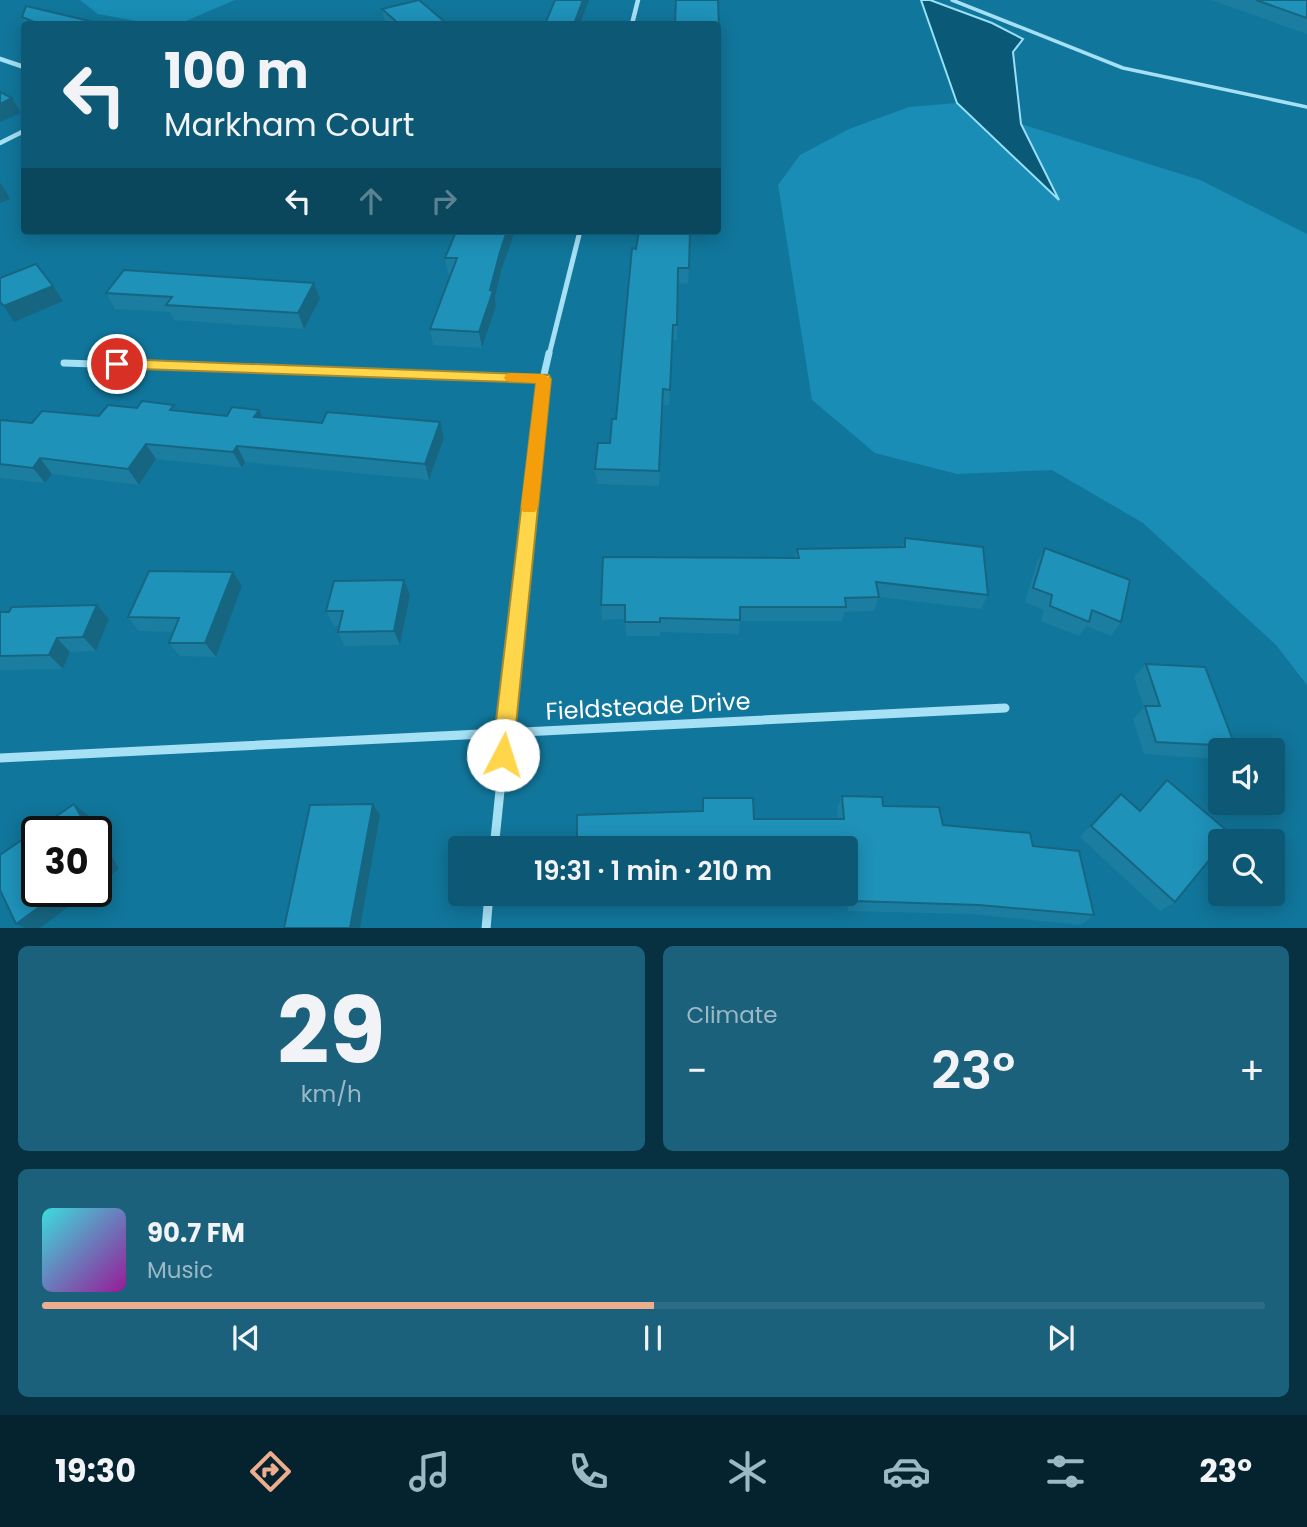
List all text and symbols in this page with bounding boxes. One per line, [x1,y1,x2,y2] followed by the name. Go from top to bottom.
[164,37,309,105] text: 100 m
[49,49,140,140] icon: left
[164,102,414,147] text: Markham Court
[279,182,317,220] icon: left
[352,182,390,220] icon: ahead
[425,182,463,220] icon: right
[87,334,147,394] pin
[98,345,136,383] icon: arrive
[545,684,751,728] street label: Fieldsteade Drive
[466,718,540,792] position arrow
[1208,738,1285,906] map controls
[1208,738,1285,815] button: sound
[21,816,112,907] speed limit sign: 30
[1208,829,1285,906] button: search
[534,853,772,889] text: 19:31 · 1 min · 210 m
[277,967,385,1095] text: 29
[687,999,777,1031] text: Climate
[931,1034,1015,1107] text: 23°
[687,1044,707,1097] text: −
[1239,1044,1265,1097] text: +
[301,1078,362,1110] text: km/h
[147,1215,245,1251] text: 90.7 FM
[147,1254,213,1286] text: Music
[227,1319,265,1357] icon: previous
[634,1319,672,1357] icon: pause
[1042,1319,1080,1357] icon: next
[246,1447,295,1496] icon: directions
[405,1447,454,1496] icon: music
[564,1447,613,1496] icon: phone
[723,1447,772,1496] icon: climate
[882,1447,931,1496] icon: car
[1041,1447,1090,1496] icon: filters
[55,1448,136,1493] text: 19:30
[1200,1448,1252,1493] text: 23°

